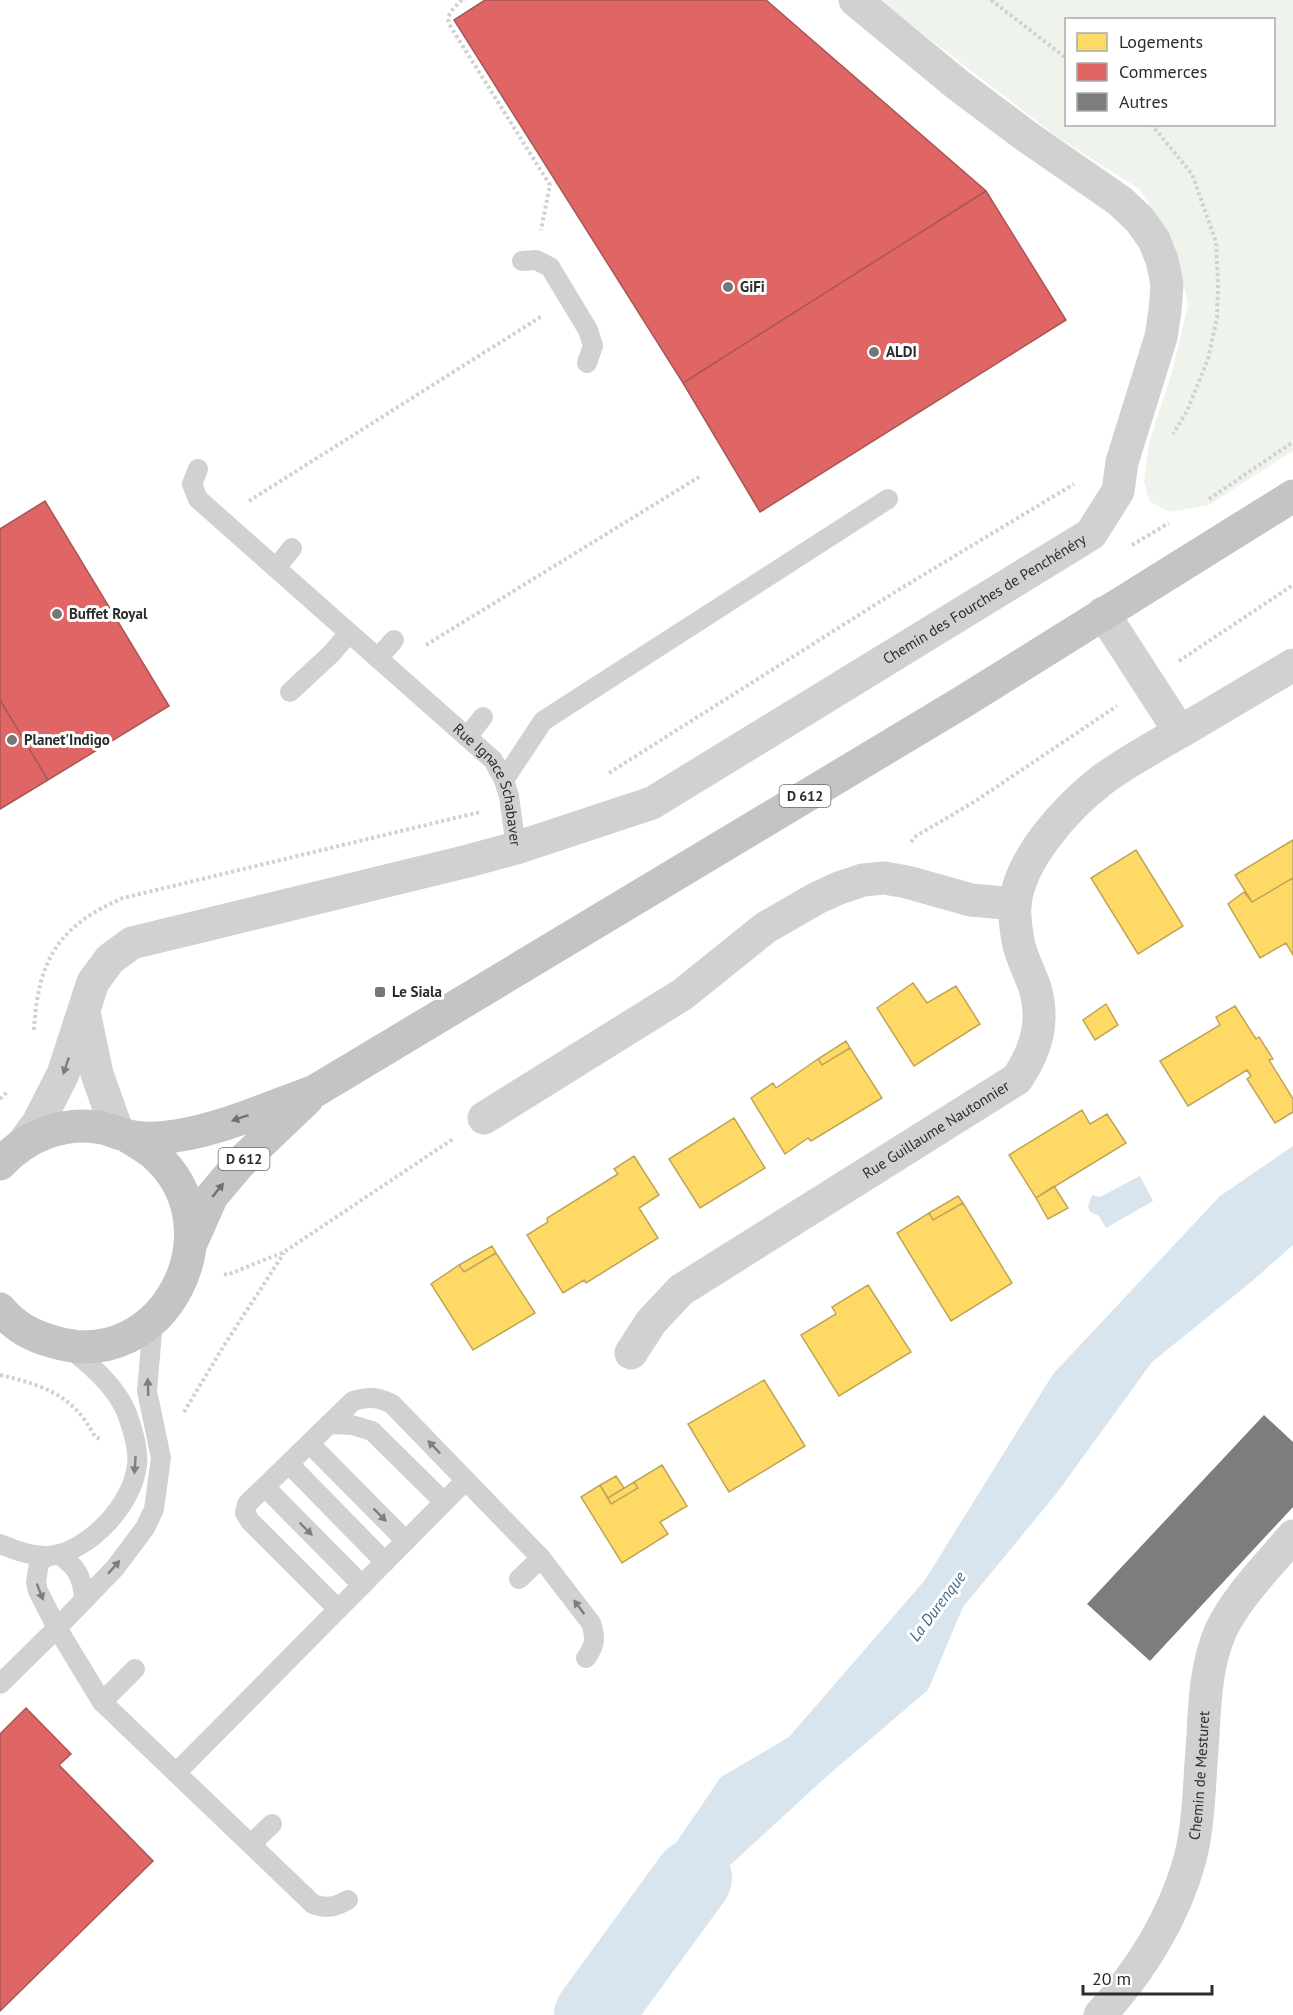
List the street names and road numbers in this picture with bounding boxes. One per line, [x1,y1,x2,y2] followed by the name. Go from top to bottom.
[879,529,1089,668] street label: Chemin des Fourches de Penchénéry
[449,719,526,847] street label: Rue Ignace Schabaver
[780,785,830,807] road number: D 612
[859,1076,1013,1183] street label: Rue Guillaume Nautonnier
[218,1148,270,1170] road number: D 612
[1184,1710,1213,1841] street label: Chemin de Mesturet

